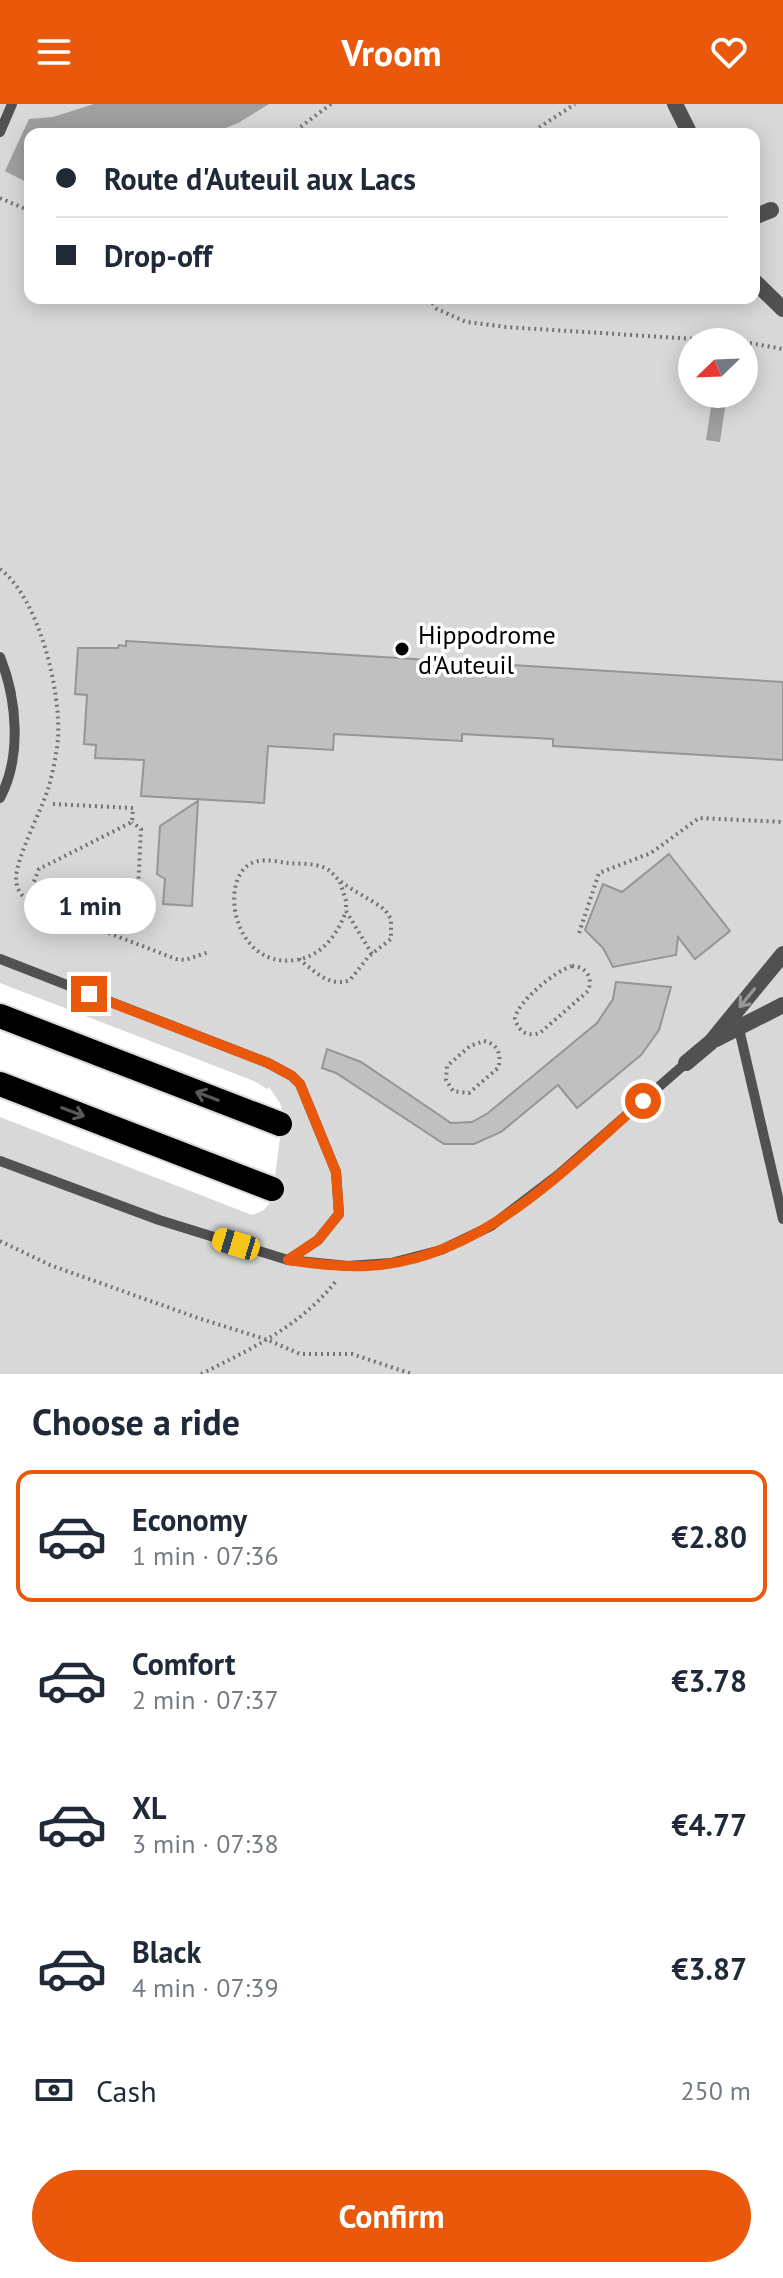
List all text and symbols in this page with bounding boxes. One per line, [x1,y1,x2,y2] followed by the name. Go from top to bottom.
[342,29,441,76] text: Vroom
[32,30,76,74] icon: menu
[707,30,751,74] icon: heart
[104,159,416,198] text: Route d'Auteuil aux Lacs
[104,236,212,275] text: Drop-off
[678,328,758,408] north arrow
[678,328,758,408] map controls
[418,618,556,681] place label: Hippodrome d'Auteuil
[393,640,411,658] marker: Hippodrome d'Auteuil
[23,878,155,934] callout: 1 min
[58,889,122,922] text: 1 min
[71,976,107,1012] route end
[738,987,756,1008] one-way arrow
[625,1083,661,1119] route start
[195,1088,220,1102] one-way arrow
[60,1106,85,1120] one-way arrow
[210,1226,262,1262] car
[32,1398,240,1445] text: Choose a ride
[36,1500,108,1572] icon: car
[132,1500,247,1539] text: Economy
[672,1517,747,1556] text: €2.80
[132,1539,279,1572] text: 1 min · 07:36
[36,1644,108,1716] icon: car
[132,1644,235,1683] text: Comfort
[672,1661,747,1700] text: €3.78
[132,1683,279,1716] text: 2 min · 07:37
[36,1788,108,1860] icon: car
[132,1788,166,1827] text: XL
[672,1805,747,1844] text: €4.77
[132,1827,279,1860] text: 3 min · 07:38
[36,1932,108,2004] icon: car
[132,1932,201,1971] text: Black
[672,1949,747,1988] text: €3.87
[132,1971,279,2004] text: 4 min · 07:39
[32,2068,76,2112] icon: cash
[96,2071,157,2110] text: Cash
[680,2074,751,2107] text: 250 m
[32,2170,751,2262] button: Confirm

